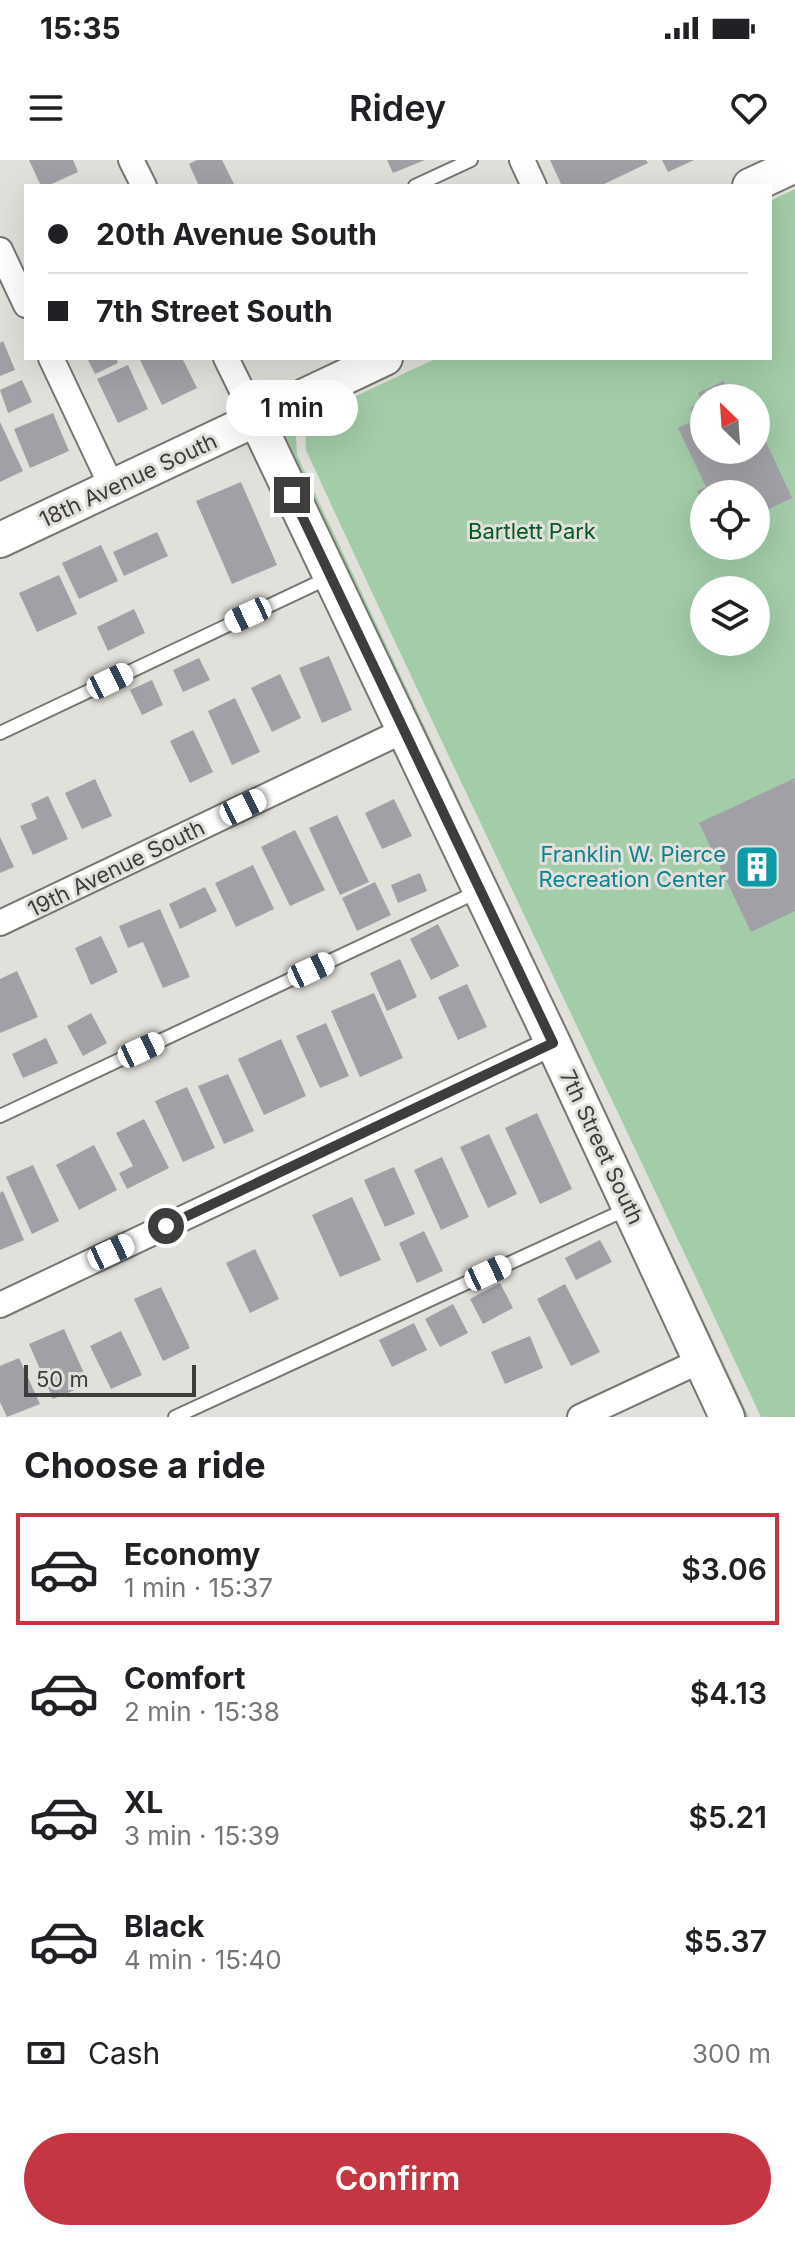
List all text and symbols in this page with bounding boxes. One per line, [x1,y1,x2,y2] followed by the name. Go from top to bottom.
[40,10,121,46] text: 15:35
[24,86,68,130] icon: menu
[349,86,446,130] text: Ridey
[727,86,771,130] icon: heart
[96,216,377,252] text: 20th Avenue South
[96,293,333,329] text: 7th Street South
[226,379,358,435] callout: 1 min
[690,384,770,464] north arrow
[690,384,770,656] map controls
[260,392,324,423] text: 1 min
[35,427,221,533] street label: 18th Avenue South
[274,477,310,513] route end
[690,480,770,560] button: locate
[468,518,596,544] park label: Bartlett Park
[690,576,770,656] button: layers
[221,594,275,636] car
[83,660,137,702] car
[216,786,270,828] car
[23,814,209,922] street label: 19th Avenue South
[539,841,726,892] place label: Franklin W. Pierce Recreation Center
[733,843,781,891] building icon: Franklin W. Pierce Recreation Center
[284,949,338,991] car
[114,1029,168,1071] car
[555,1066,649,1228] street label: 7th Street South
[148,1208,184,1244] route start
[84,1231,138,1273] car
[461,1252,515,1294] car
[24,1361,196,1397] scale bar
[36,1366,89,1392] text: 50 m
[24,1443,266,1487] text: Choose a ride
[28,1533,100,1605] icon: car
[124,1536,260,1572] text: Economy
[681,1551,767,1587] text: $3.06
[124,1572,273,1603] text: 1 min · 15:37
[28,1657,100,1729] icon: car
[124,1660,245,1696] text: Comfort
[690,1675,767,1711] text: $4.13
[124,1696,280,1727] text: 2 min · 15:38
[28,1781,100,1853] icon: car
[124,1784,163,1820] text: XL
[688,1799,767,1835] text: $5.21
[124,1820,280,1851] text: 3 min · 15:39
[28,1905,100,1977] icon: car
[124,1908,204,1944] text: Black
[684,1923,767,1959] text: $5.37
[124,1944,282,1975] text: 4 min · 15:40
[24,2031,68,2075] icon: cash
[88,2035,160,2071] text: Cash
[692,2038,771,2069] text: 300 m
[24,2133,771,2225] button: Confirm

